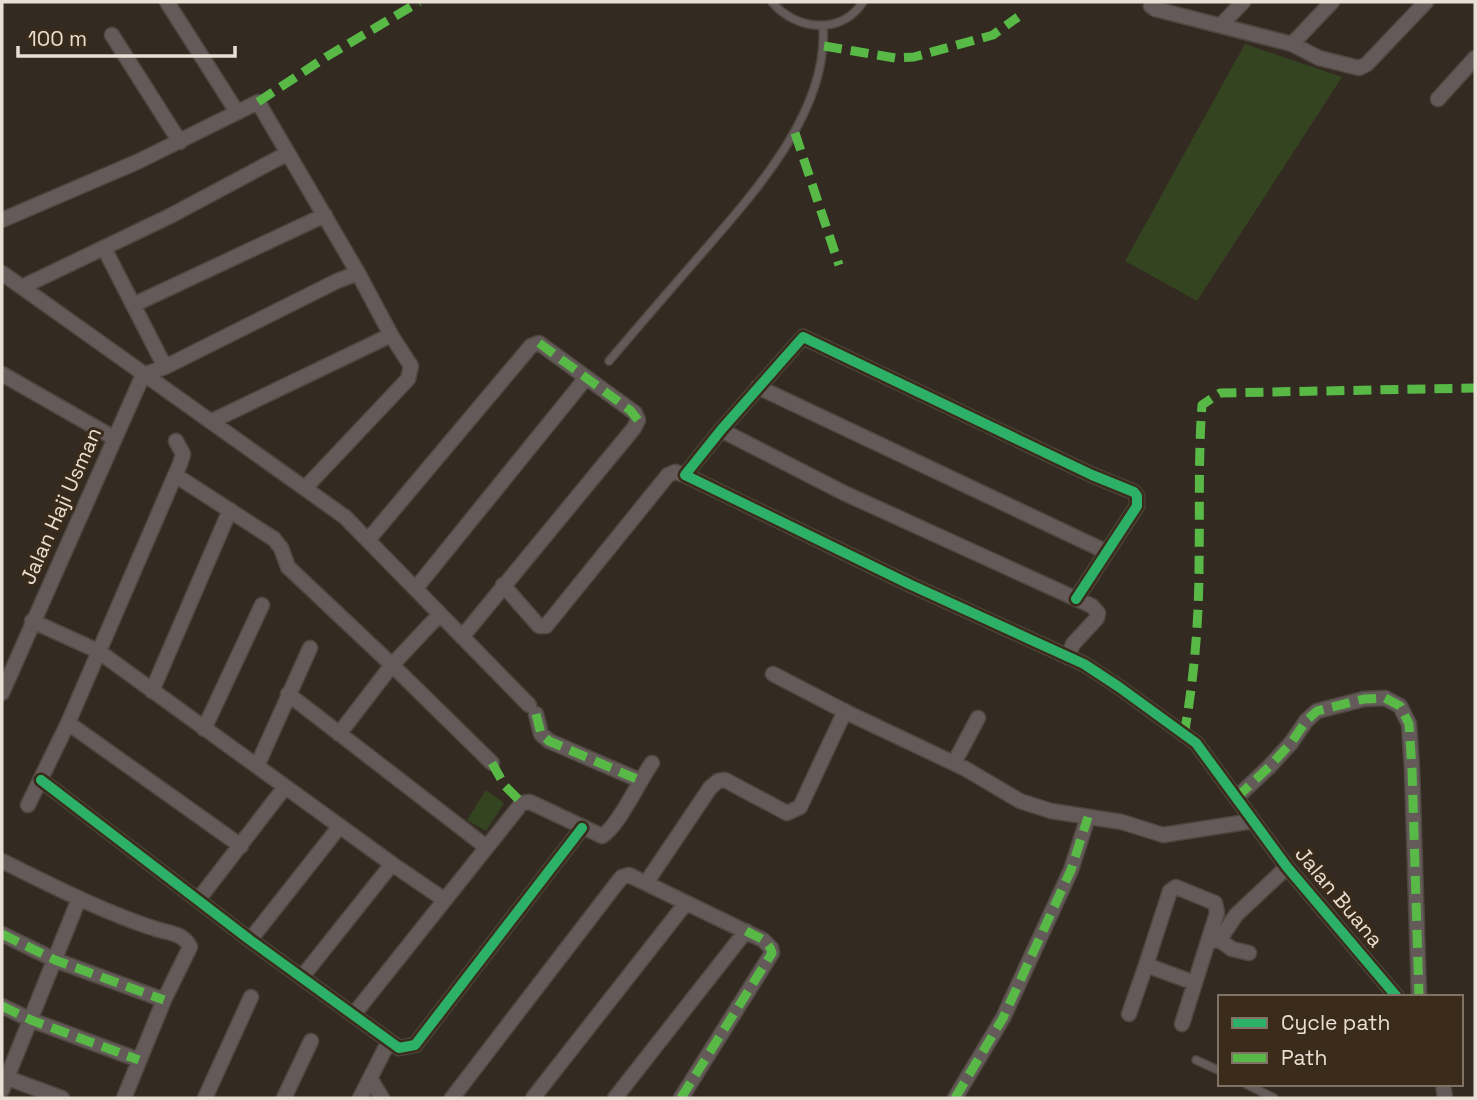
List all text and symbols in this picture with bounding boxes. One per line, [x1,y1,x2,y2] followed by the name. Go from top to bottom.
[18,14,234,58] scale bar
[28,25,87,52] text: 100 m
[14,423,107,589] street label: Jalan Haji Usman
[1289,841,1389,953] street label: Jalan Buana
[1218,995,1463,1086] legend
[1281,1009,1390,1036] text: Cycle path
[1281,1044,1327,1071] text: Path

